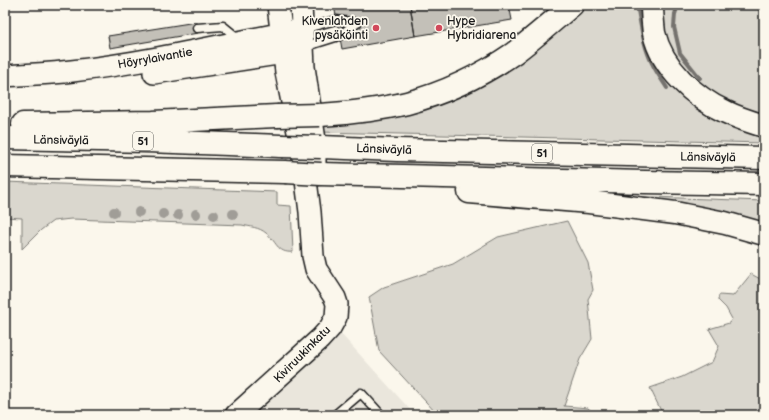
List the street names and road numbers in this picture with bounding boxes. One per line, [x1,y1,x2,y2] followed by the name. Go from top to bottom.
[116,45,194,72] street label: Höyrylaivantie
[133,132,153,150] road number: 51
[33,133,89,148] street label: Länsiväylä
[356,141,412,158] street label: Länsiväylä
[532,144,552,162] road number: 51
[680,150,736,165] street label: Länsiväylä
[271,323,334,386] street label: Kiviruukinkatu

